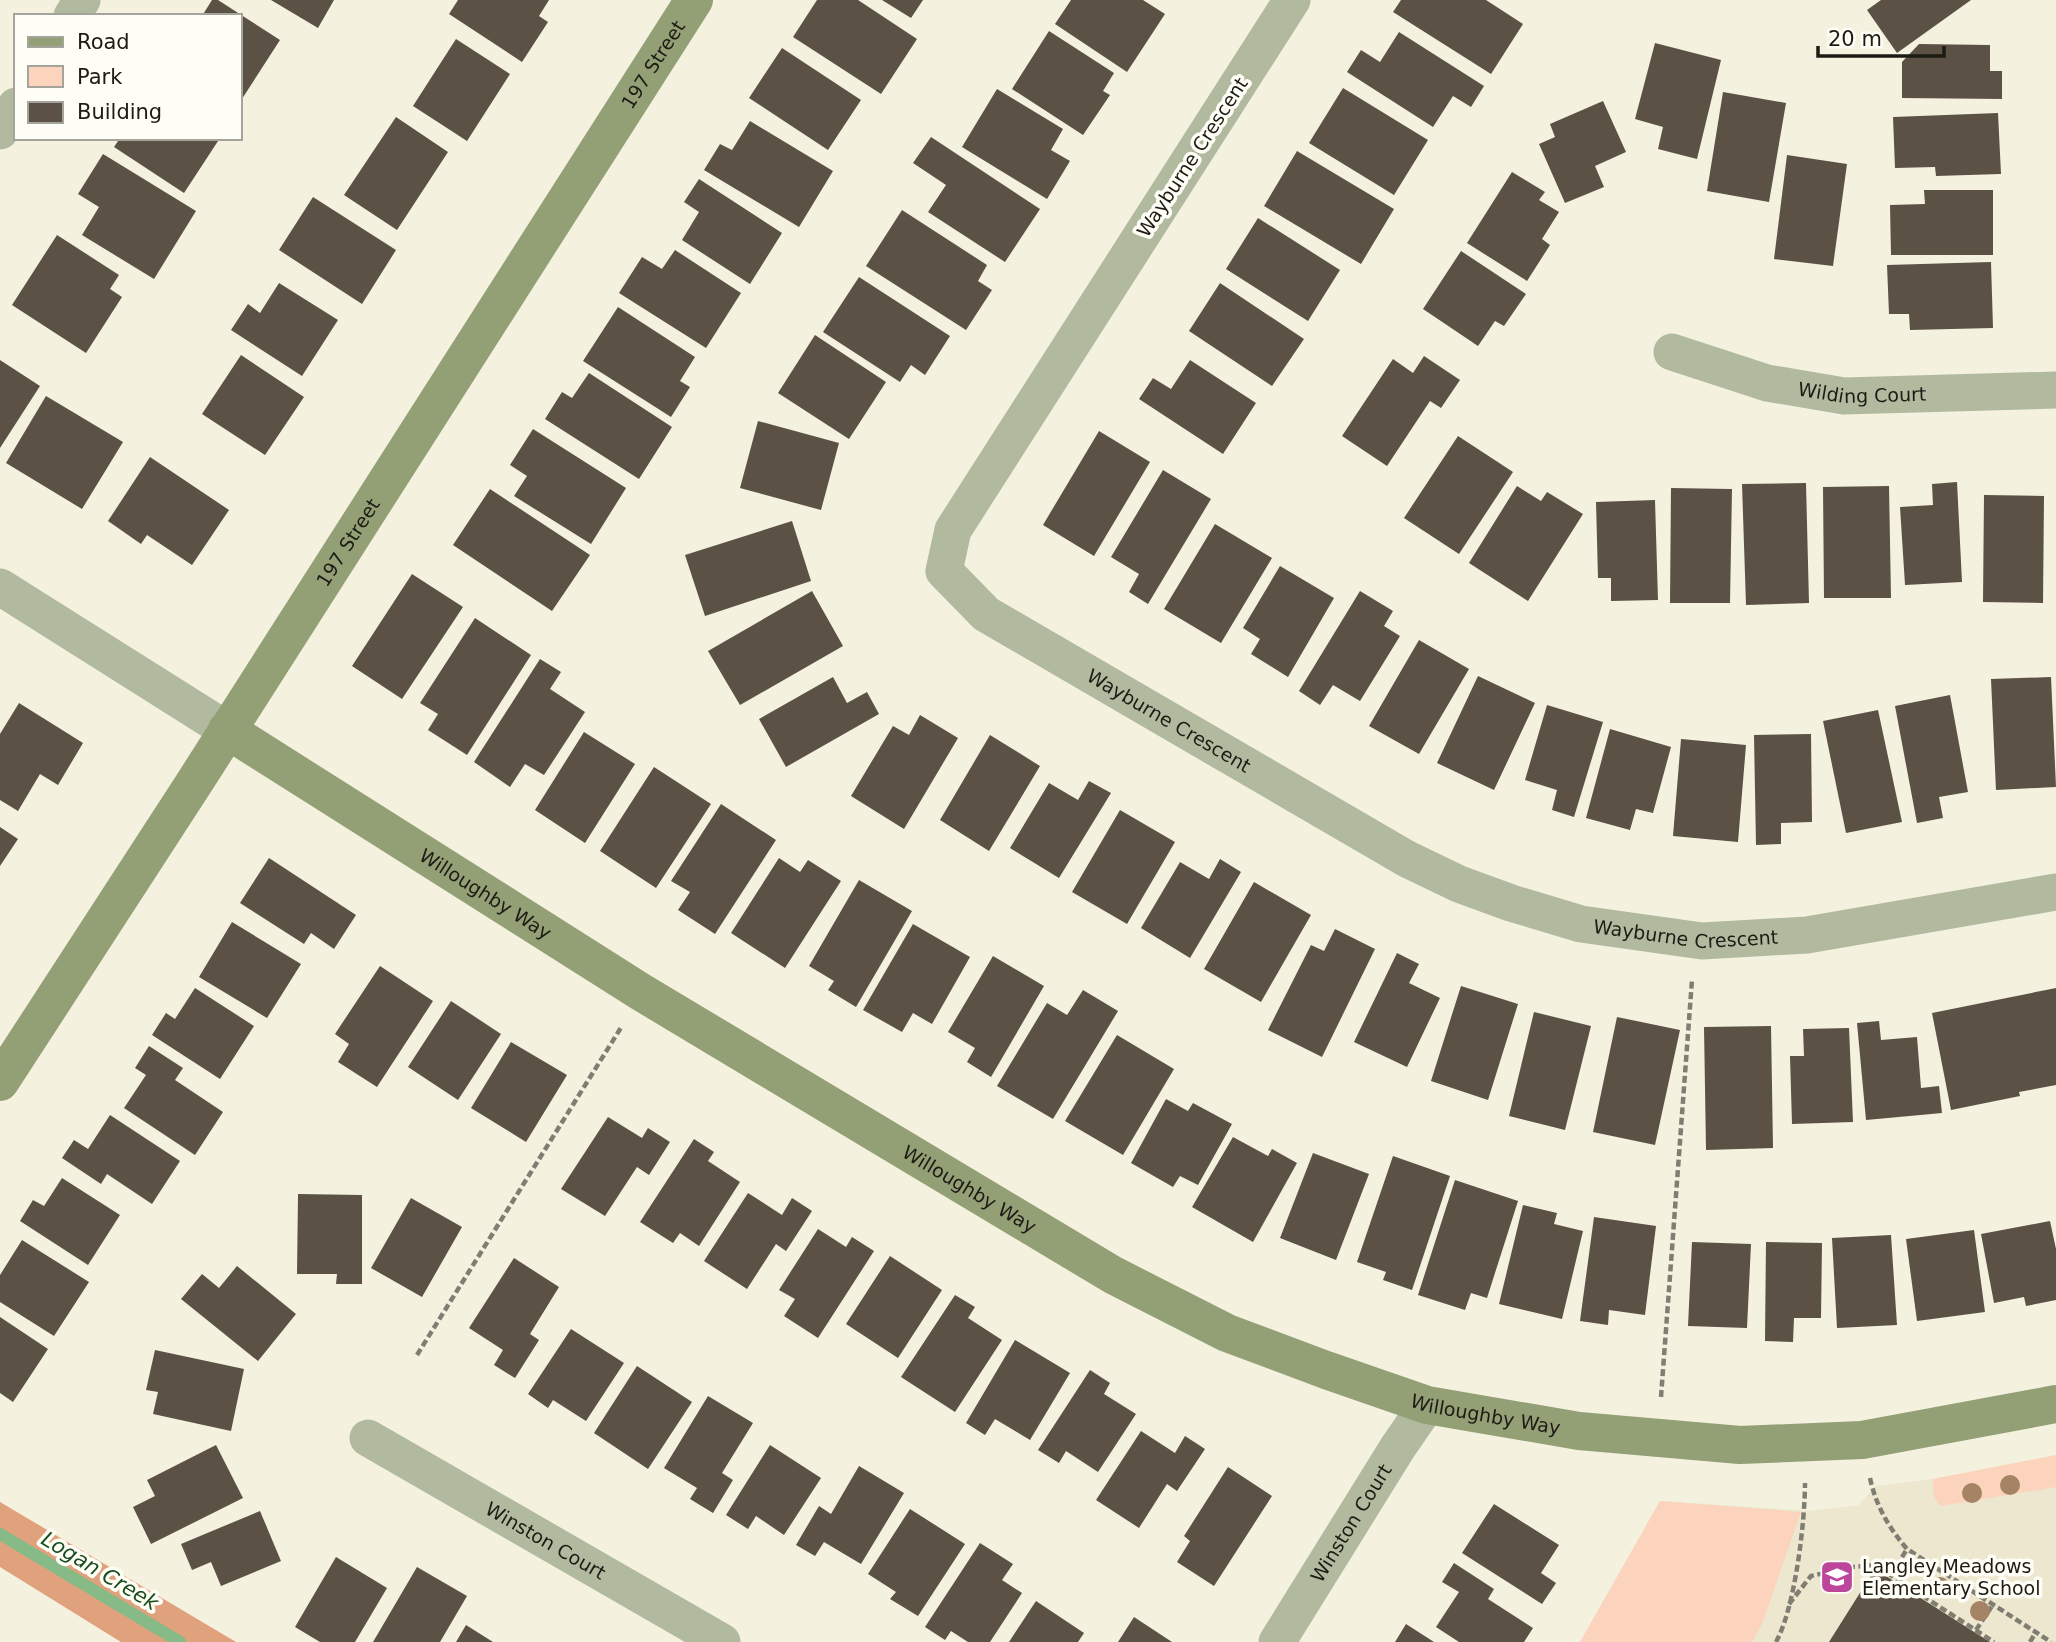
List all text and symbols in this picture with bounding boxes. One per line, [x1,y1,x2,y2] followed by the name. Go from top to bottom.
[14,14,242,140] legend
[1818,14,1944,58] scale bar
[617,16,689,113] street label: 197 Street
[1828,27,1882,51] text: 20 m
[77,30,130,54] text: Road
[77,65,123,89] text: Park
[1132,73,1252,241] street label: Wayburne Crescent
[77,100,162,124] text: Building
[1796,377,1927,407] street label: Wilding Court
[312,494,384,590] street label: 197 Street
[1083,664,1255,777] street label: Wayburne Crescent
[416,844,556,944] street label: Willoughby Way
[1592,915,1779,953] street label: Wayburne Crescent
[899,1141,1040,1237] street label: Willoughby Way
[1408,1389,1562,1439] street label: Willoughby Way
[1306,1460,1396,1586] street label: Winston Court
[482,1497,610,1584] street label: Winston Court
[37,1527,163,1616] water label: Logan Creek
[1862,1555,2040,1599] place label: Langley Meadows Elementary School
[1818,1558,1856,1596] school or university icon: Langley Meadows Elementary School

